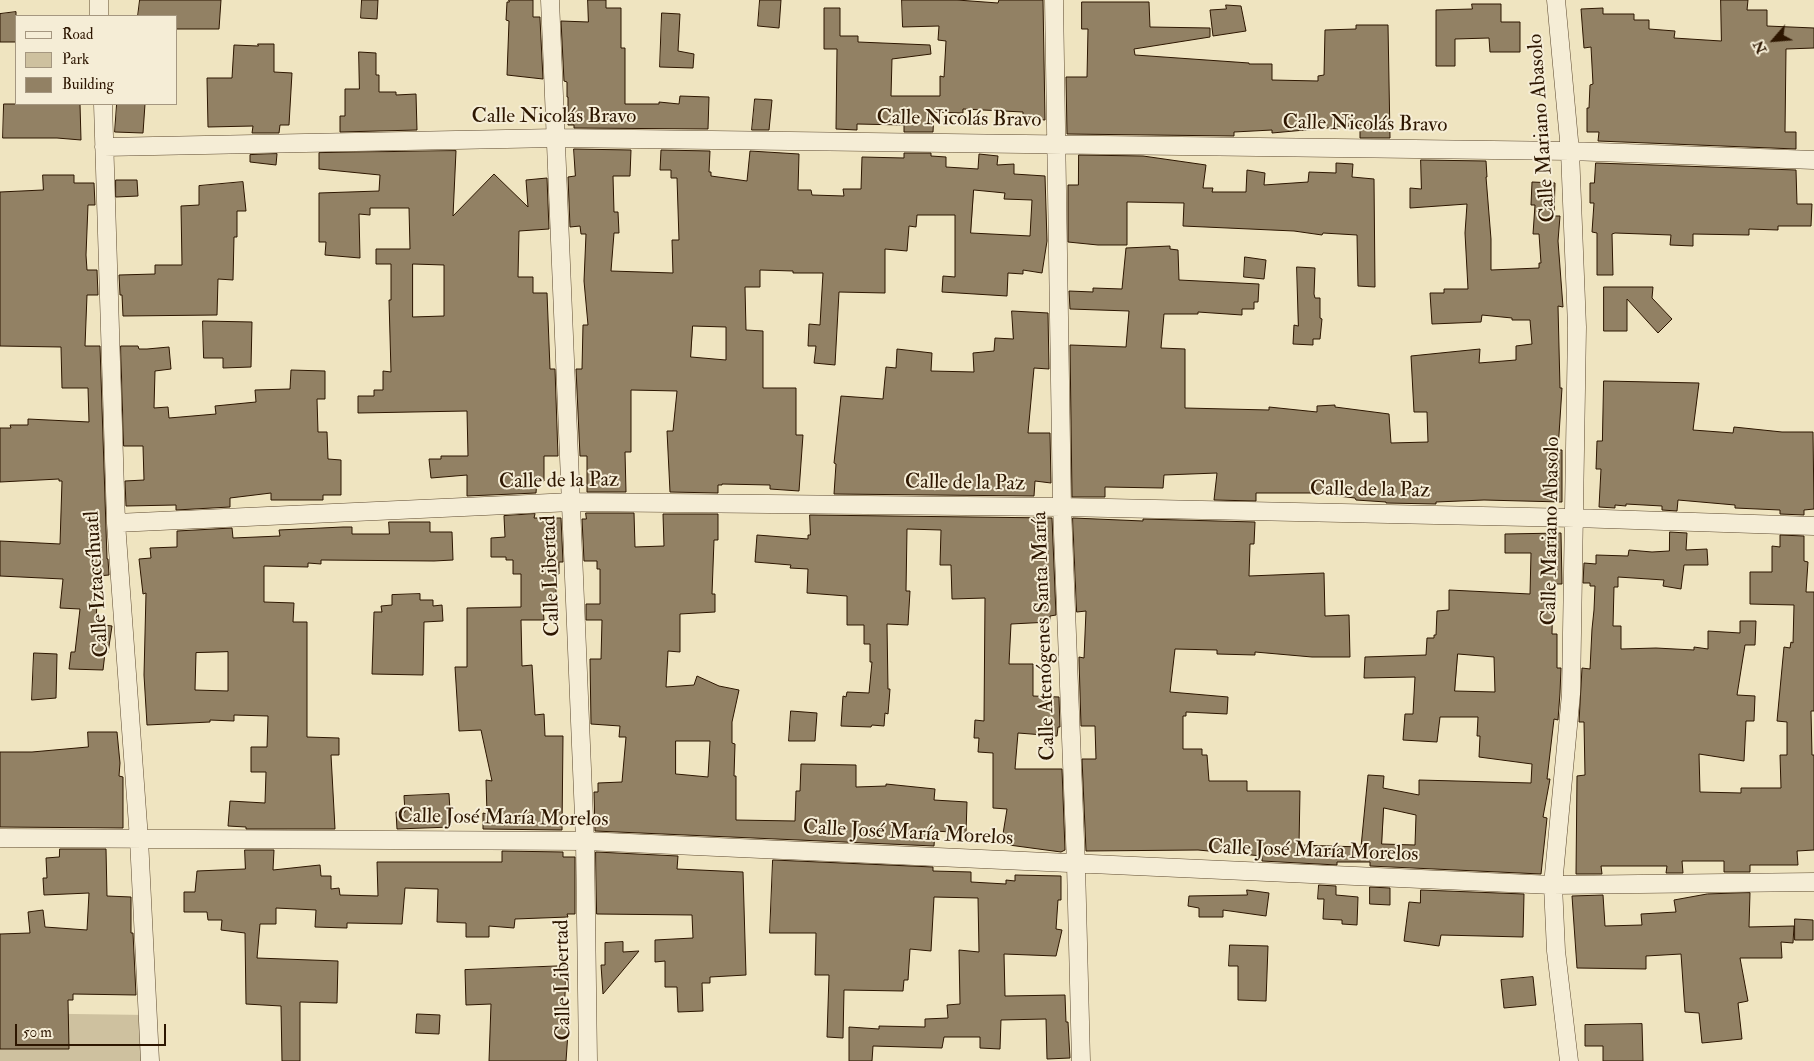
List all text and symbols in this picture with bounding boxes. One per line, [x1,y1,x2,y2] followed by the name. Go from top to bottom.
[15,15,178,105] legend
[1749,15,1799,65] north arrow
[62,25,93,44] text: Road
[1524,33,1562,223] street label: Calle Mariano Abasolo
[1750,38,1771,56] text: N
[62,50,89,69] text: Park
[62,75,114,94] text: Building
[472,104,636,130] street label: Calle Nicolás Bravo
[876,106,1042,134] street label: Calle Nicolás Bravo
[1282,111,1448,139] street label: Calle Nicolás Bravo
[1538,436,1566,626] street label: Calle Mariano Abasolo
[499,468,619,496] street label: Calle de la Paz
[905,470,1025,498] street label: Calle de la Paz
[1310,477,1430,505] street label: Calle de la Paz
[80,510,116,658] street label: Calle Iztaccíhuatl
[1028,511,1062,761] street label: Calle Atenógenes Santa María
[537,515,567,637] street label: Calle Libertad
[397,805,609,833] street label: Calle José María Morelos
[802,816,1014,852] street label: Calle José María Morelos
[1207,836,1419,868] street label: Calle José María Morelos
[550,919,578,1041] street label: Calle Libertad
[18,1014,169,1046] scale bar
[23,1023,52,1042] text: 50 m

